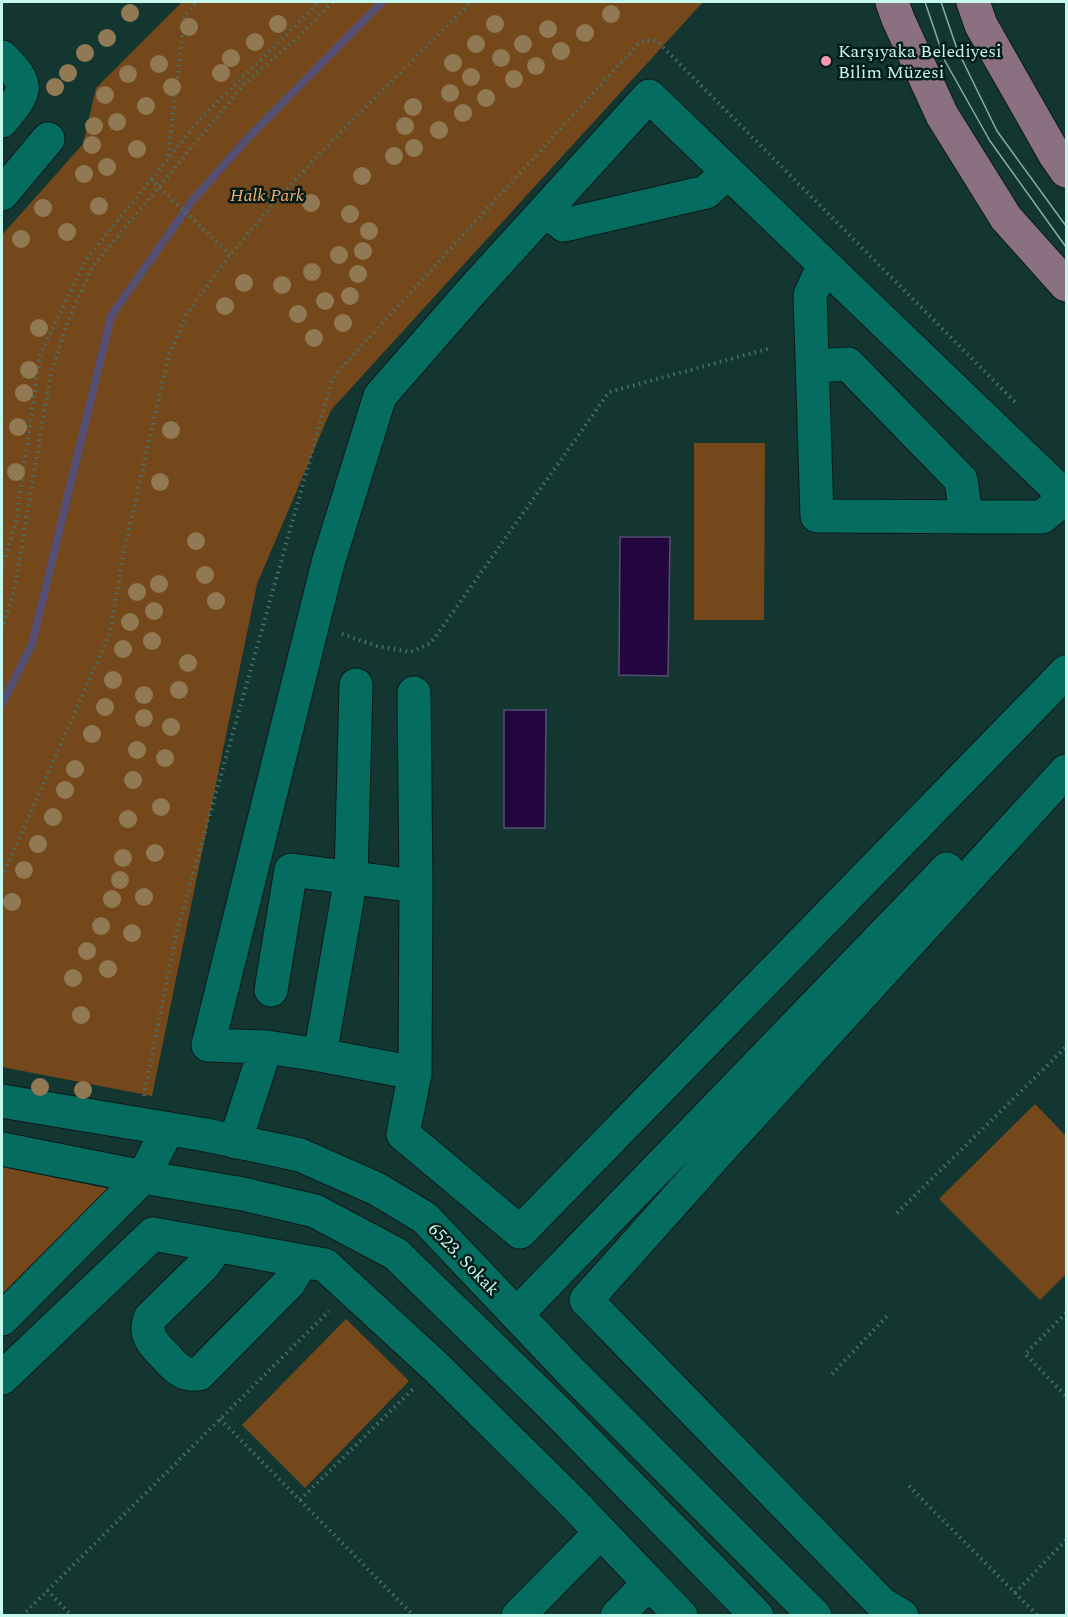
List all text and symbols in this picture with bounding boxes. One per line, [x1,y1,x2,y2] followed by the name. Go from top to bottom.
[838,38,1002,86] place label: Karşıyaka Belediyesi Bilim Müzesi
[819,54,833,68] marker: Karşıyaka Belediyesi Bilim Müzesi
[230,182,305,209] park label: Halk Park
[422,1216,506,1302] street label: 6523. Sokak

